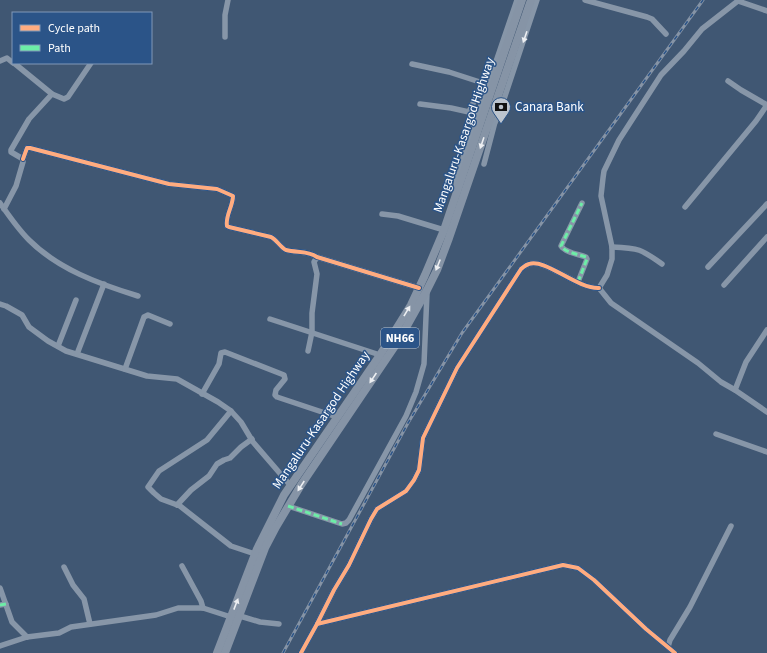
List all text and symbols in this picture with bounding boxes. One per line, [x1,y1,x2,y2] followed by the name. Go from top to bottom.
[12,12,152,64] legend
[48,20,100,37] text: Cycle path
[522,31,528,43] one-way arrow
[48,40,71,57] text: Path
[429,55,499,215] street label: Mangaluru-Kasargod Highway
[490,96,512,124] bank icon: Canara Bank
[515,98,584,116] place label: Canara Bank
[478,137,484,149] one-way arrow
[435,260,441,272] one-way arrow
[404,305,411,317] one-way arrow
[381,328,419,348] road number: NH66
[268,347,374,493] street label: Mangaluru-Kasargod Highway
[370,372,377,384] one-way arrow
[297,480,305,491] one-way arrow
[233,598,239,609] one-way arrow

